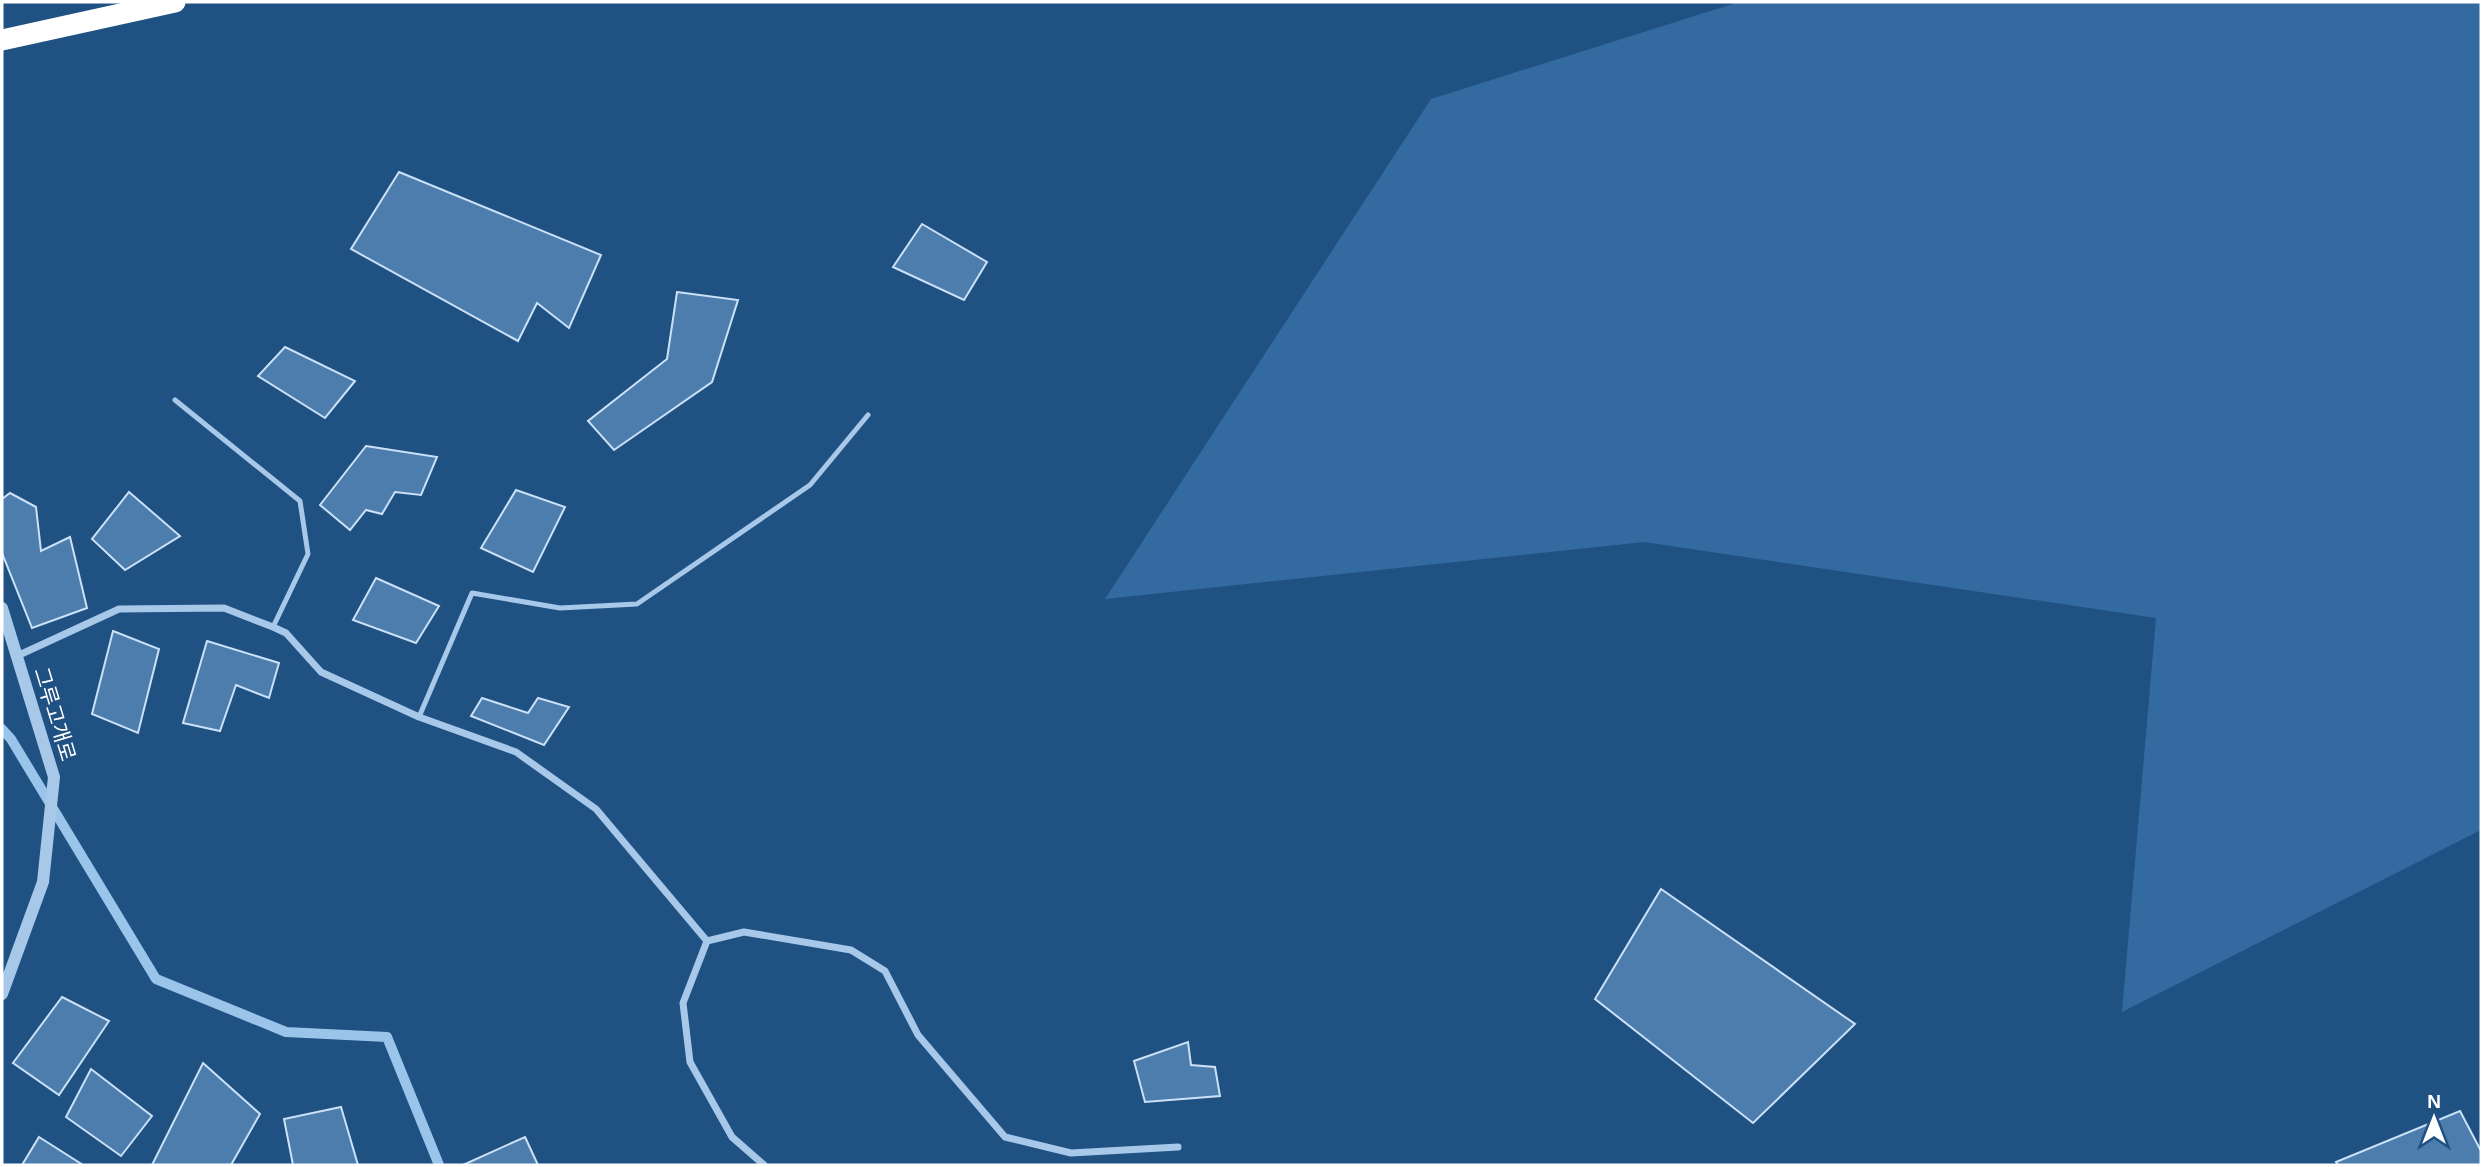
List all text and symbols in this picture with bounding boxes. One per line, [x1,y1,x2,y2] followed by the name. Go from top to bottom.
[30,664,80,764] street label: 그루고개로
[2399,1083,2469,1153] north arrow
[2427,1091,2441,1112] text: N

